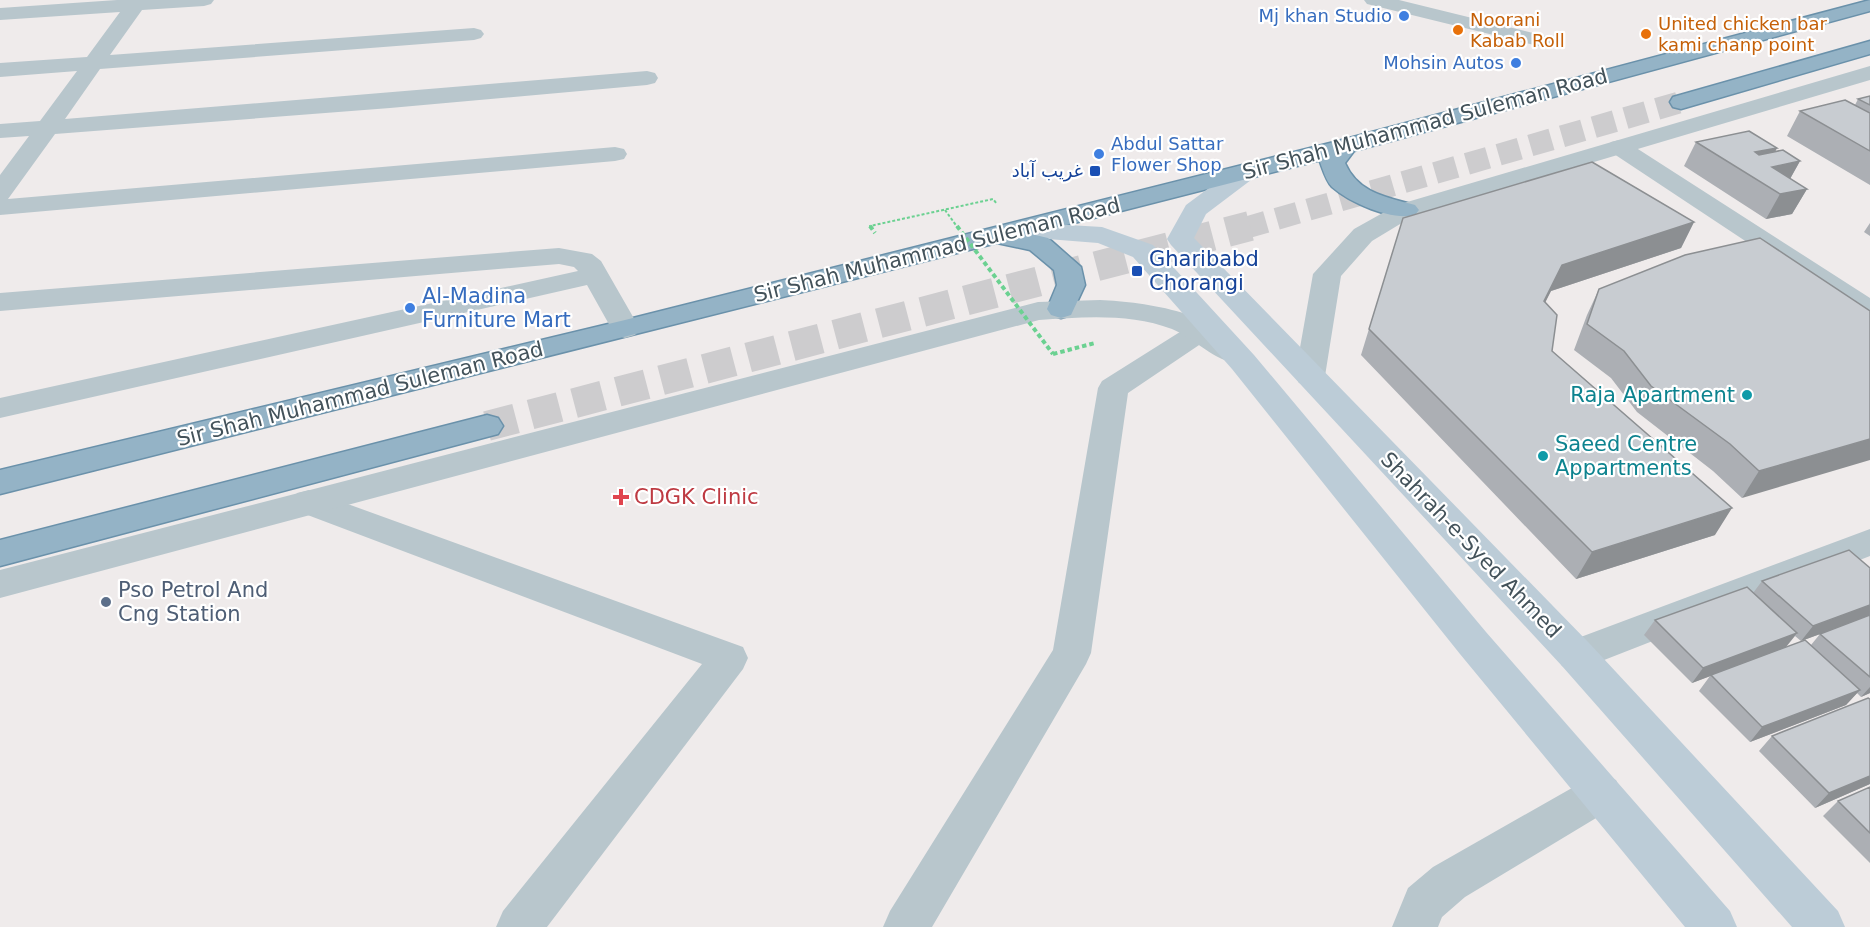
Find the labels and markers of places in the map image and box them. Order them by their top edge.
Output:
place label: Mj khan Studio [1258,5,1392,26]
marker: Mj khan Studio [1397,9,1411,23]
place label: Noorani Kabab Roll [1470,9,1565,51]
place label: United chicken bar kami chanp point [1658,13,1828,55]
marker: Noorani Kabab Roll [1451,23,1465,37]
marker: United chicken bar kami chanp point [1639,27,1653,41]
place label: Mohsin Autos [1383,52,1504,73]
marker: Mohsin Autos [1509,56,1523,70]
place label: Abdul Sattar Flower Shop [1111,133,1224,175]
marker: Abdul Sattar Flower Shop [1092,147,1106,161]
place label: غریب آباد [1012,159,1083,182]
marker: غریب آباد [1088,164,1102,178]
place label: Gharibabd Chorangi [1149,247,1259,295]
marker: Gharibabd Chorangi [1130,264,1144,278]
place label: Al-Madina Furniture Mart [422,284,571,332]
marker: Al-Madina Furniture Mart [403,301,417,315]
place label: Raja Apartment [1570,383,1735,407]
marker: Raja Apartment [1740,388,1754,402]
place label: Saeed Centre Appartments [1555,432,1697,480]
marker: Saeed Centre Appartments [1536,449,1550,463]
place label: CDGK Clinic [634,485,759,509]
marker: CDGK Clinic [612,488,630,506]
place label: Pso Petrol And Cng Station [118,578,268,626]
marker: Pso Petrol And Cng Station [99,595,113,609]

